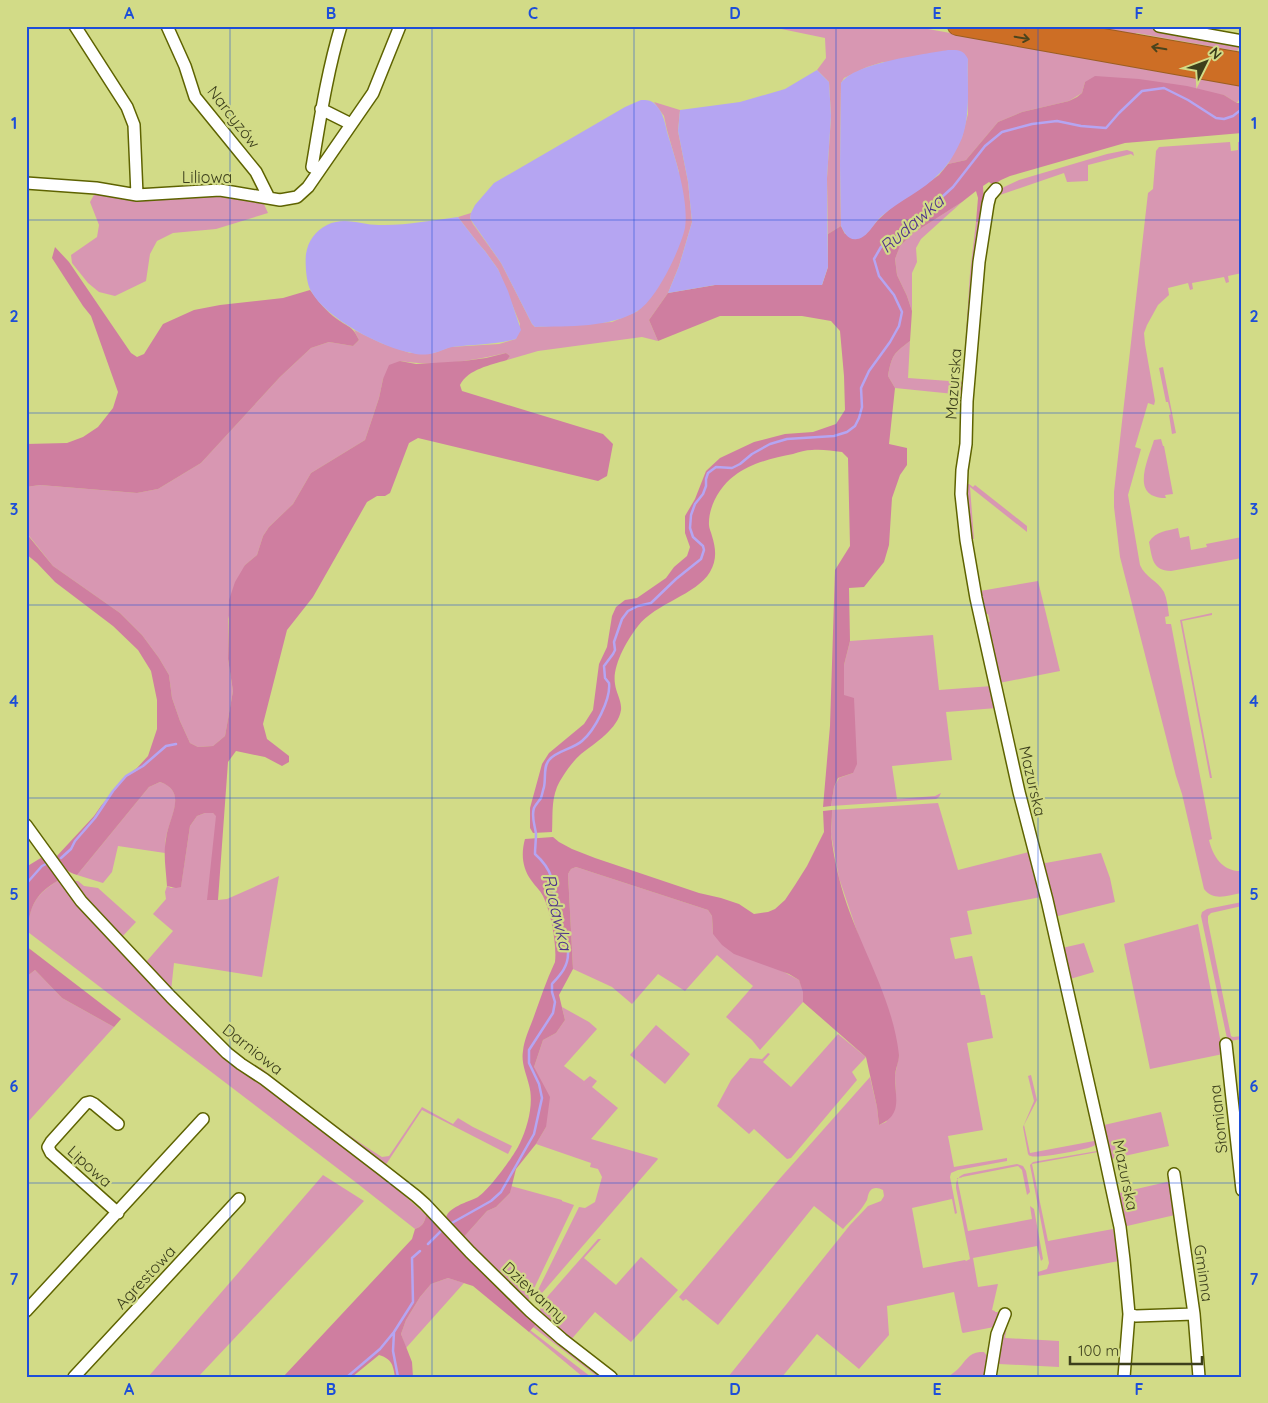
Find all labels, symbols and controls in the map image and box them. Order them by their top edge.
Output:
text: A [124,3,135,23]
text: B [326,3,336,23]
text: C [528,3,538,23]
text: D [729,3,741,23]
text: E [932,3,942,23]
text: F [1135,3,1144,23]
one-way arrow [1014,33,1030,43]
north arrow [1180,38,1230,88]
one-way arrow [1152,42,1168,52]
text: N [1206,43,1226,63]
street label: Narcyzów [203,82,265,152]
text: 1 [11,113,17,133]
text: 1 [1251,113,1257,133]
street label: Liliowa [182,167,232,187]
water label: Rudawka [875,189,949,258]
text: 2 [9,306,19,326]
text: 2 [1249,306,1259,326]
street label: Mazurska [941,348,965,420]
text: 3 [10,499,18,519]
text: 3 [1250,499,1258,519]
text: 4 [9,691,19,711]
text: 4 [1249,691,1259,711]
street label: Mazurska [1015,744,1051,818]
water label: Rudawka [538,871,578,953]
text: 5 [9,884,19,904]
text: 5 [1249,884,1259,904]
street label: Darniowa [219,1019,287,1079]
text: 6 [10,1076,19,1096]
text: 6 [1250,1076,1259,1096]
street label: Słomiana [1204,1084,1232,1154]
street label: Mazurska [1109,1138,1143,1212]
street label: Lipowa [64,1141,116,1191]
street label: Agrestowa [111,1241,179,1313]
street label: Gminna [1190,1243,1218,1303]
street label: Dziewanny [499,1257,571,1327]
text: 7 [10,1269,19,1289]
text: 7 [1250,1269,1259,1289]
scale bar [1070,1333,1203,1365]
text: 100 m [1078,1341,1119,1360]
text: A [124,1379,135,1399]
text: B [326,1379,336,1399]
text: C [528,1379,538,1399]
text: D [729,1379,741,1399]
text: E [932,1379,942,1399]
text: F [1135,1379,1144,1399]

